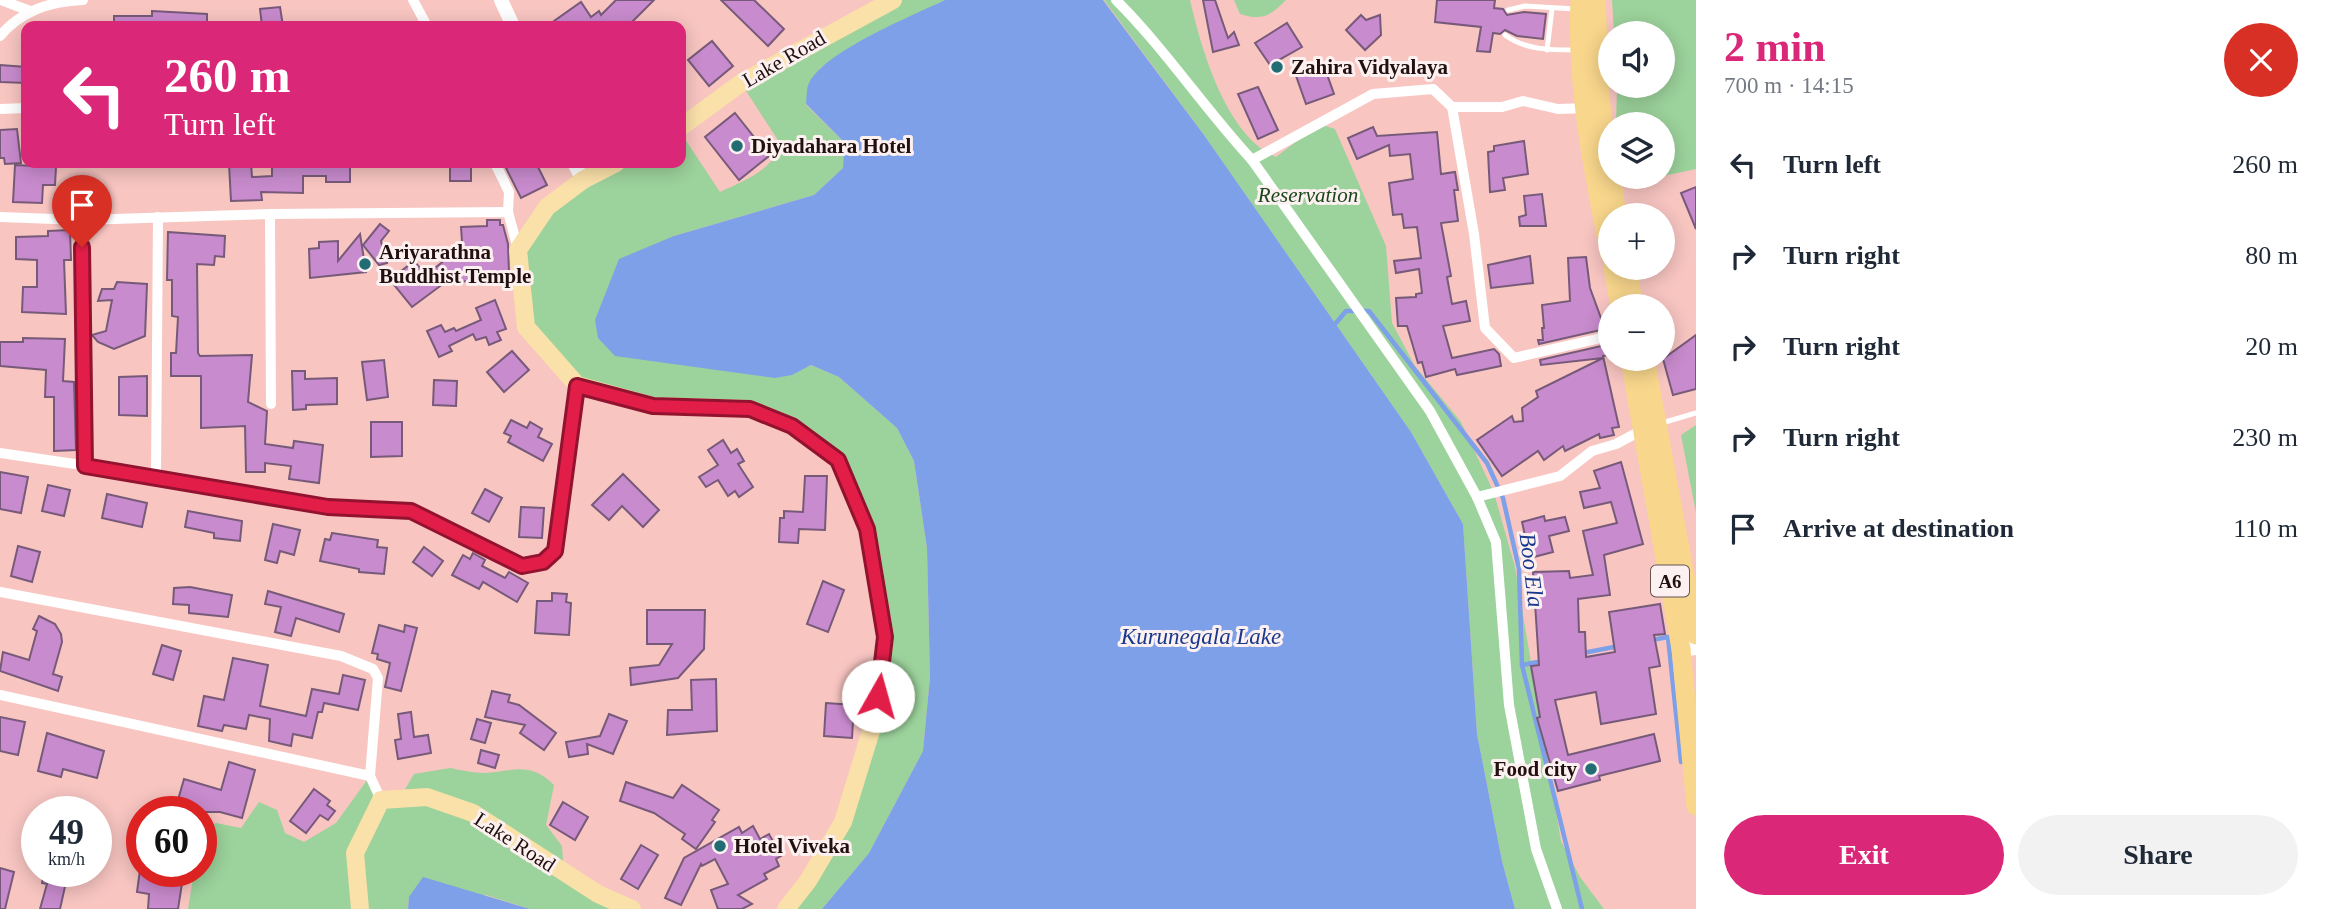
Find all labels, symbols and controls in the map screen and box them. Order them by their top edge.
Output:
map controls [1598,21,1675,371]
button: sound [1598,21,1675,98]
button: close [2224,23,2298,97]
text: 2 min [1724,24,1826,70]
street label: Lake Road [738,25,830,92]
text: 260 m [164,48,291,103]
icon: left [49,49,140,140]
place label: Zahira Vidyalaya [1291,55,1448,79]
marker: Zahira Vidyalaya [1269,59,1285,75]
text: 700 m · 14:15 [1724,73,1854,98]
text: Turn left [164,106,276,142]
button: layers [1598,112,1675,189]
place label: Diyadahara Hotel [751,134,912,158]
marker: Diyadahara Hotel [729,138,745,154]
icon: left [1724,146,1762,184]
text: Turn left [1783,150,1881,179]
text: 260 m [2232,150,2298,179]
pin [52,175,112,247]
park label: Reservation [1257,183,1358,207]
icon: arrive [63,186,101,224]
button: + [1598,203,1675,280]
icon: right [1724,237,1762,275]
place label: Ariyarathna Buddhist Temple [379,240,531,288]
text: Turn right [1783,241,1900,270]
text: 80 m [2245,241,2298,270]
marker: Ariyarathna Buddhist Temple [357,256,373,272]
button: − [1598,294,1675,371]
icon: right [1724,328,1762,366]
text: Turn right [1783,332,1900,361]
text: 20 m [2245,332,2298,361]
icon: right [1724,419,1762,457]
text: Turn right [1783,423,1900,452]
text: 230 m [2232,423,2298,452]
icon: arrive [1724,510,1762,548]
text: Arrive at destination [1783,514,2014,543]
text: 110 m [2233,514,2298,543]
water label: Boo Ela [1515,531,1548,609]
road number: A6 [1651,566,1689,596]
water label: Kurunegala Lake [1120,624,1281,649]
position arrow [841,659,915,733]
place label: Food city [1494,757,1577,781]
marker: Food city [1583,761,1599,777]
speed limit sign: 60 [126,796,217,887]
street label: Lake Road [470,807,560,877]
text: 49 [49,813,84,852]
button: Exit [1724,815,2004,895]
button: Share [2018,815,2298,895]
place label: Hotel Viveka [734,834,851,858]
marker: Hotel Viveka [712,838,728,854]
text: km/h [48,849,85,869]

